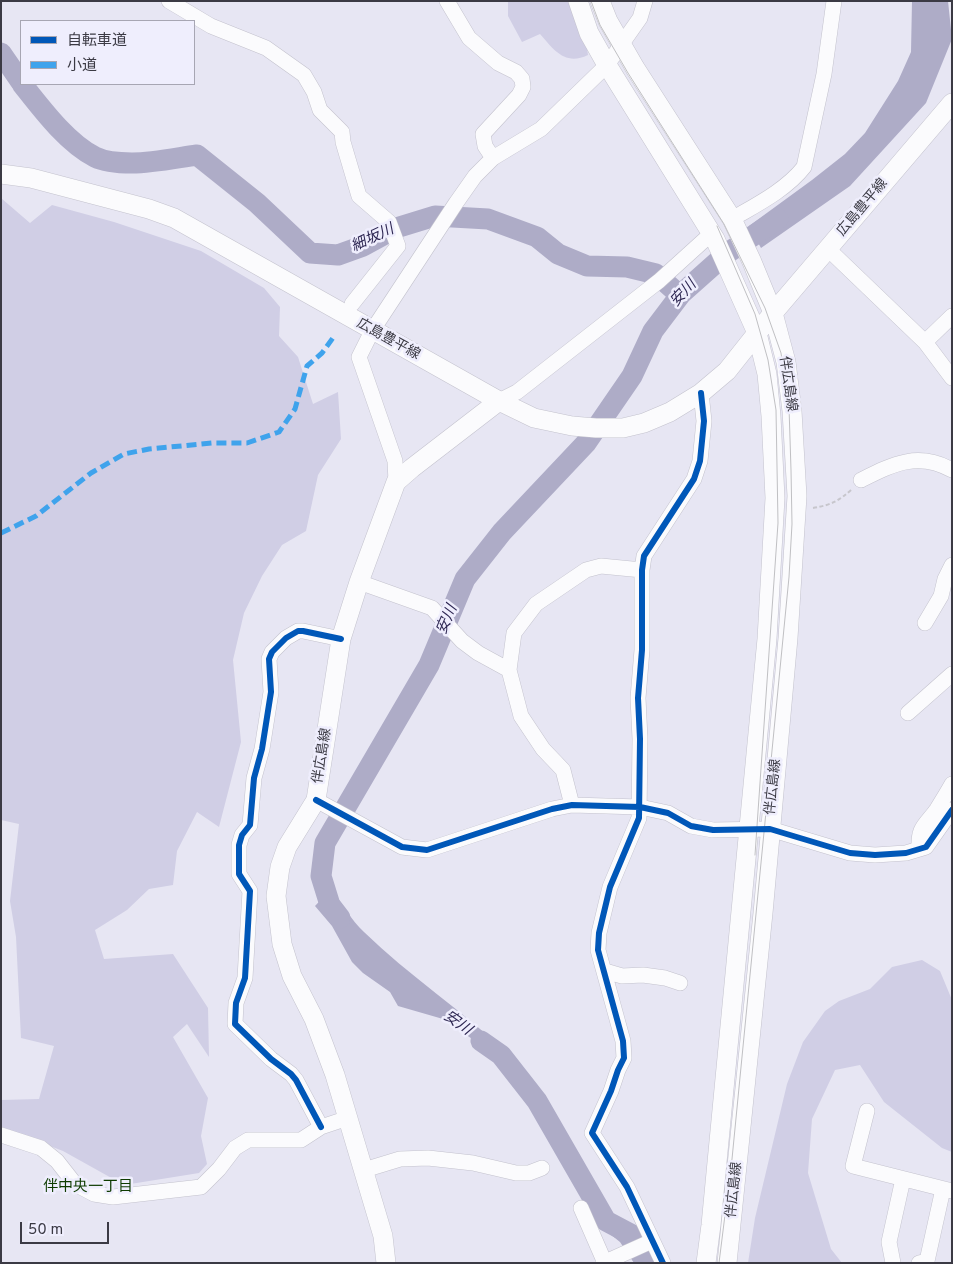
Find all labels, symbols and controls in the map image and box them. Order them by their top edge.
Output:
legend [20,20,195,85]
text: 自転車道 [67,32,127,51]
text: 小道 [67,57,97,76]
street label: 広島豊平線 [834,176,892,240]
water label: 細坂川 [349,221,397,257]
water label: 安川 [667,277,701,311]
street label: 広島豊平線 [353,316,423,364]
street label: 伴広島線 [775,355,799,413]
water label: 安川 [434,603,462,637]
street label: 伴広島線 [310,727,336,785]
street label: 伴広島線 [763,758,785,816]
water label: 安川 [440,1008,474,1040]
street label: 伴広島線 [724,1161,746,1219]
district label: 伴中央一丁目 [43,1179,133,1197]
scale bar [22,1212,111,1244]
text: 50 m [28,1221,63,1240]

